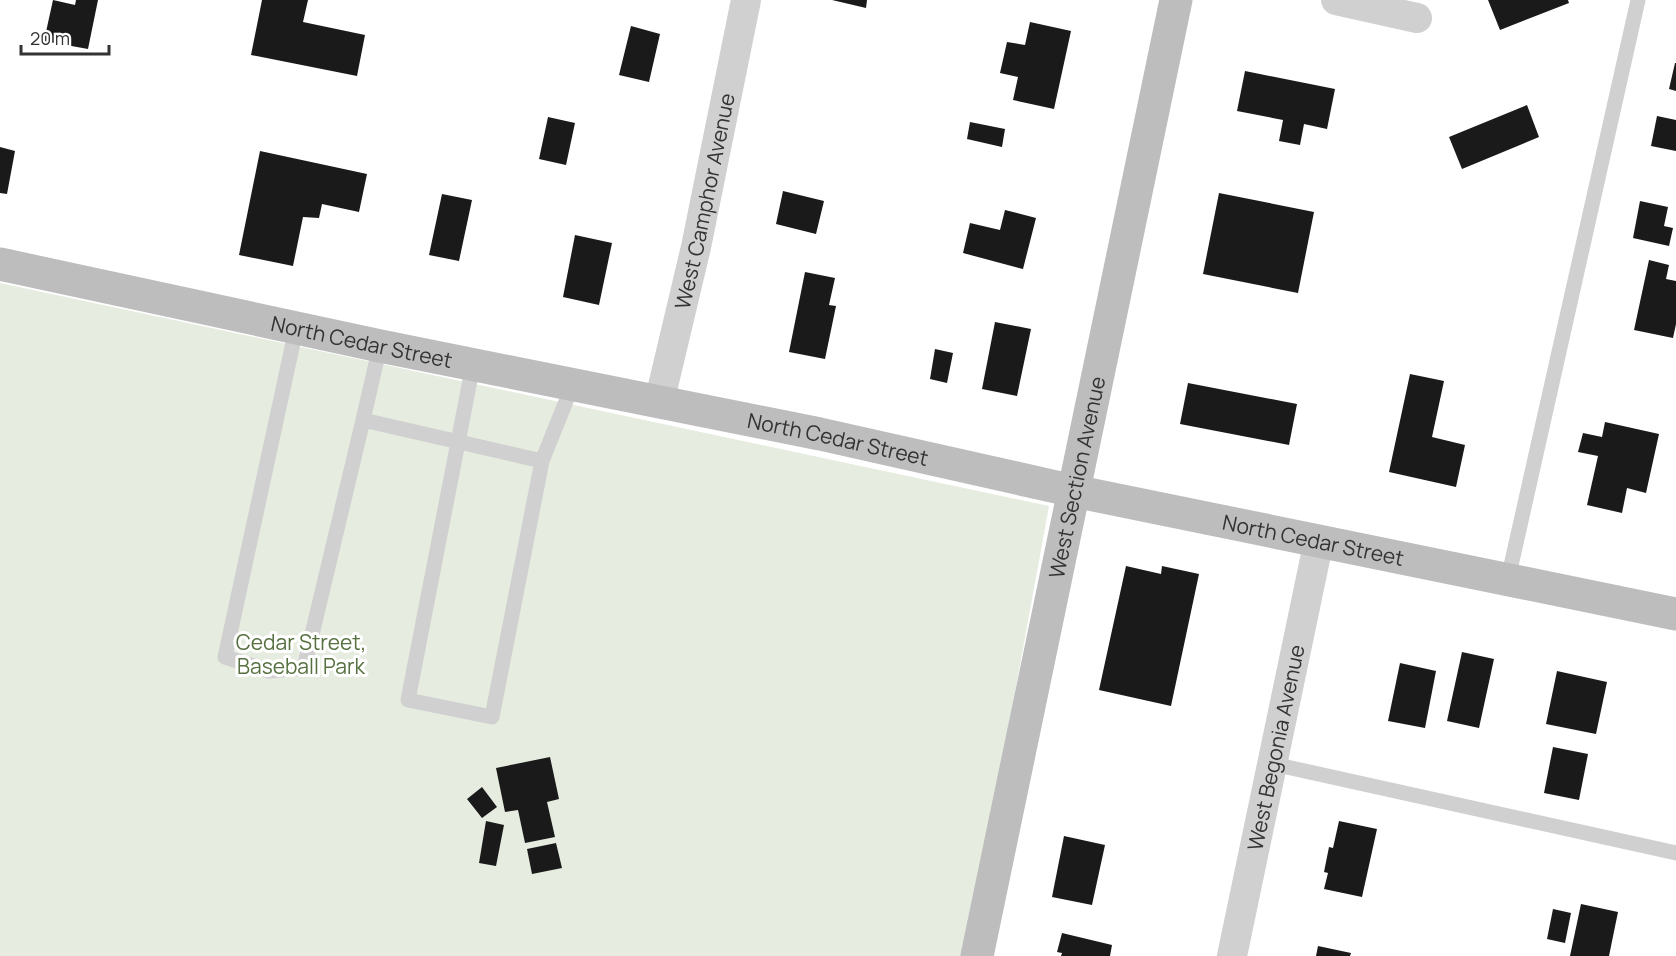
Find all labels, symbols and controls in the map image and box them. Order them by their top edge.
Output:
scale bar [21,18,110,56]
text: 20 m [30,26,70,50]
street label: West Camphor Avenue [668,91,741,312]
street label: North Cedar Street [269,309,455,374]
street label: West Section Avenue [1042,374,1111,581]
street label: North Cedar Street [745,406,931,472]
street label: North Cedar Street [1220,508,1406,572]
park label: Cedar Street, Baseball Park [236,628,366,680]
street label: West Begonia Avenue [1240,642,1311,853]

